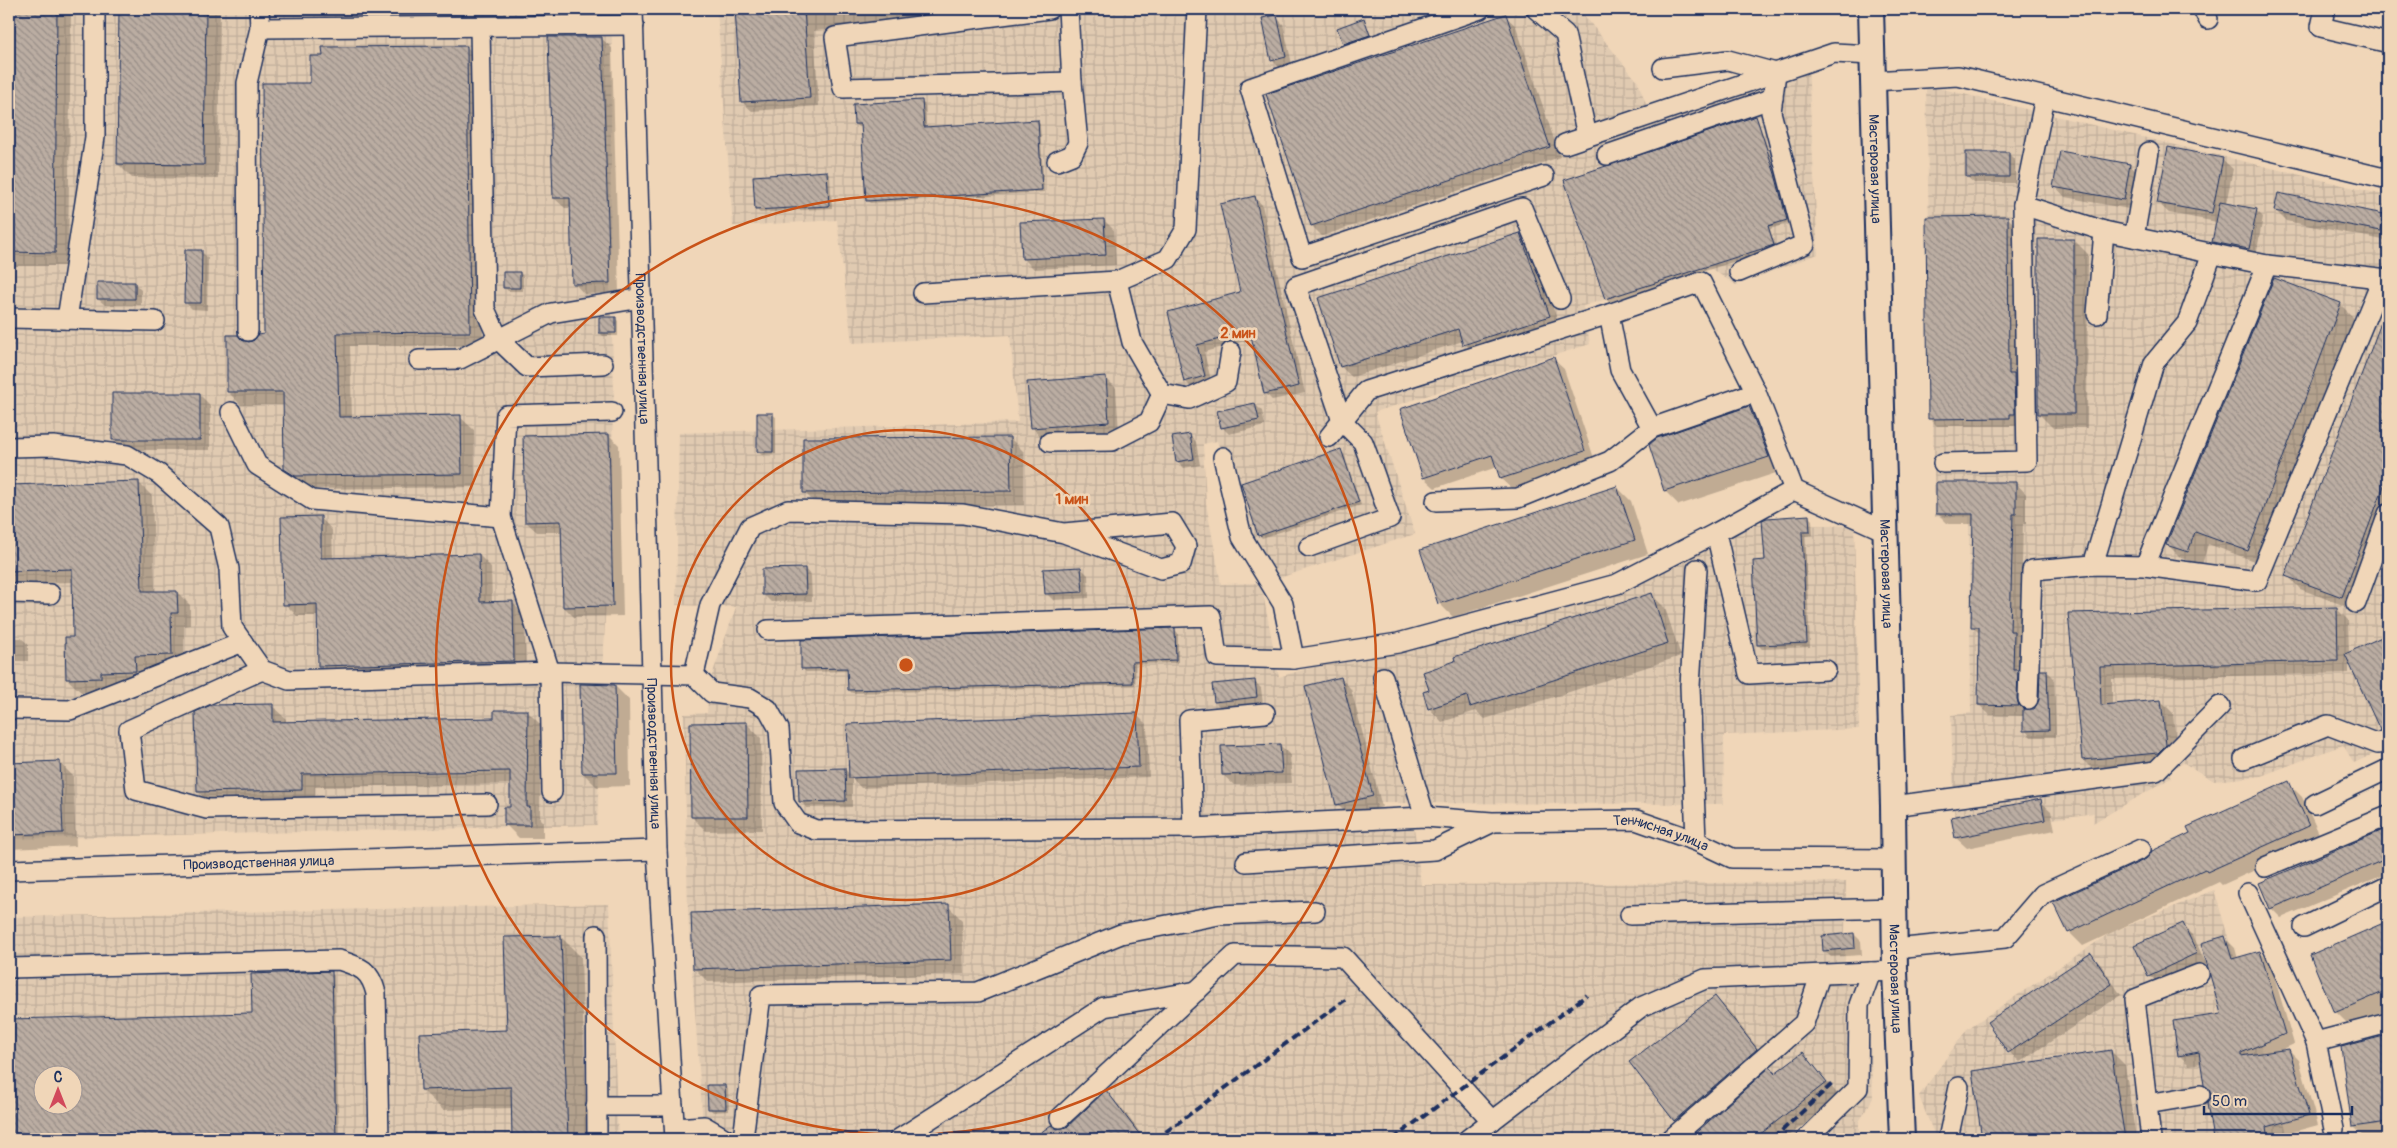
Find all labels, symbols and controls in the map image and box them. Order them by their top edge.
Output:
street label: Мастеровая улица [1865,114,1885,224]
street label: Производственная улица [632,273,653,425]
text: 2 мин [1220,324,1256,343]
text: 1 мин [1055,490,1089,509]
street label: Мастеровая улица [1877,519,1897,629]
centre of rings [897,656,915,674]
street label: Производственная улица [644,678,665,829]
street label: Теннисная улица [1613,811,1712,854]
street label: Производственная улица [183,851,335,873]
street label: Мастеровая улица [1886,924,1906,1034]
north arrow [32,1066,82,1116]
text: С [54,1069,63,1086]
scale bar [2204,1083,2352,1115]
text: 50 m [2212,1092,2247,1111]

